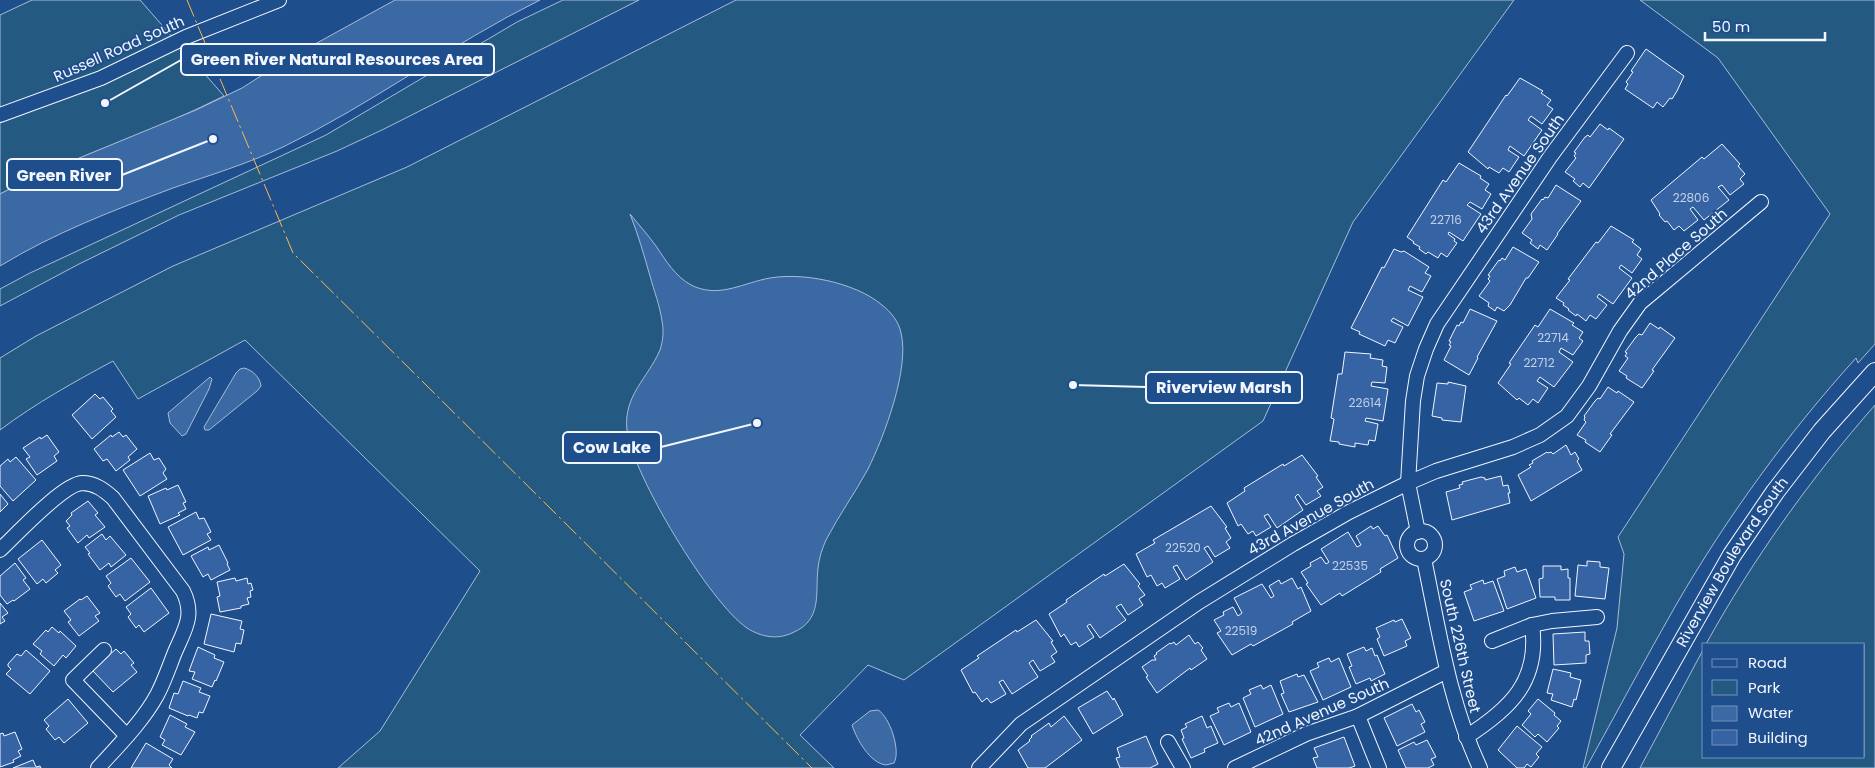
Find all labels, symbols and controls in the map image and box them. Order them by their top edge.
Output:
street label: Russell Road South [50,10,188,87]
scale bar [1705,10,1825,42]
text: 50 m [1712,16,1750,37]
callout: Green River Natural Resources Area [181,44,494,75]
text: Green River Natural Resources Area [191,48,483,71]
street label: 43rd Avenue South [1470,110,1569,238]
callout: Green River [7,159,122,190]
text: Green River [17,164,112,187]
house number: 22806 [1673,189,1709,206]
street label: 42nd Place South [1620,203,1732,304]
house number: 22716 [1430,211,1462,228]
house number: 22714 [1537,329,1569,346]
house number: 22712 [1523,354,1555,371]
callout: Riverview Marsh [1146,372,1302,403]
text: Riverview Marsh [1156,376,1292,399]
house number: 22614 [1349,394,1382,411]
callout: Cow Lake [563,432,661,463]
text: Cow Lake [573,436,651,459]
street label: Riverview Boulevard South [1671,472,1793,651]
street label: 43rd Avenue South [1244,473,1378,560]
house number: 22520 [1165,539,1201,556]
house number: 22535 [1332,557,1368,574]
street label: South 226th Street [1435,577,1486,715]
house number: 22519 [1225,622,1257,639]
legend [1702,643,1865,758]
text: Road [1748,652,1787,673]
street label: 42nd Avenue South [1251,672,1392,751]
text: Park [1748,677,1780,698]
text: Water [1748,702,1794,723]
text: Building [1748,727,1808,748]

